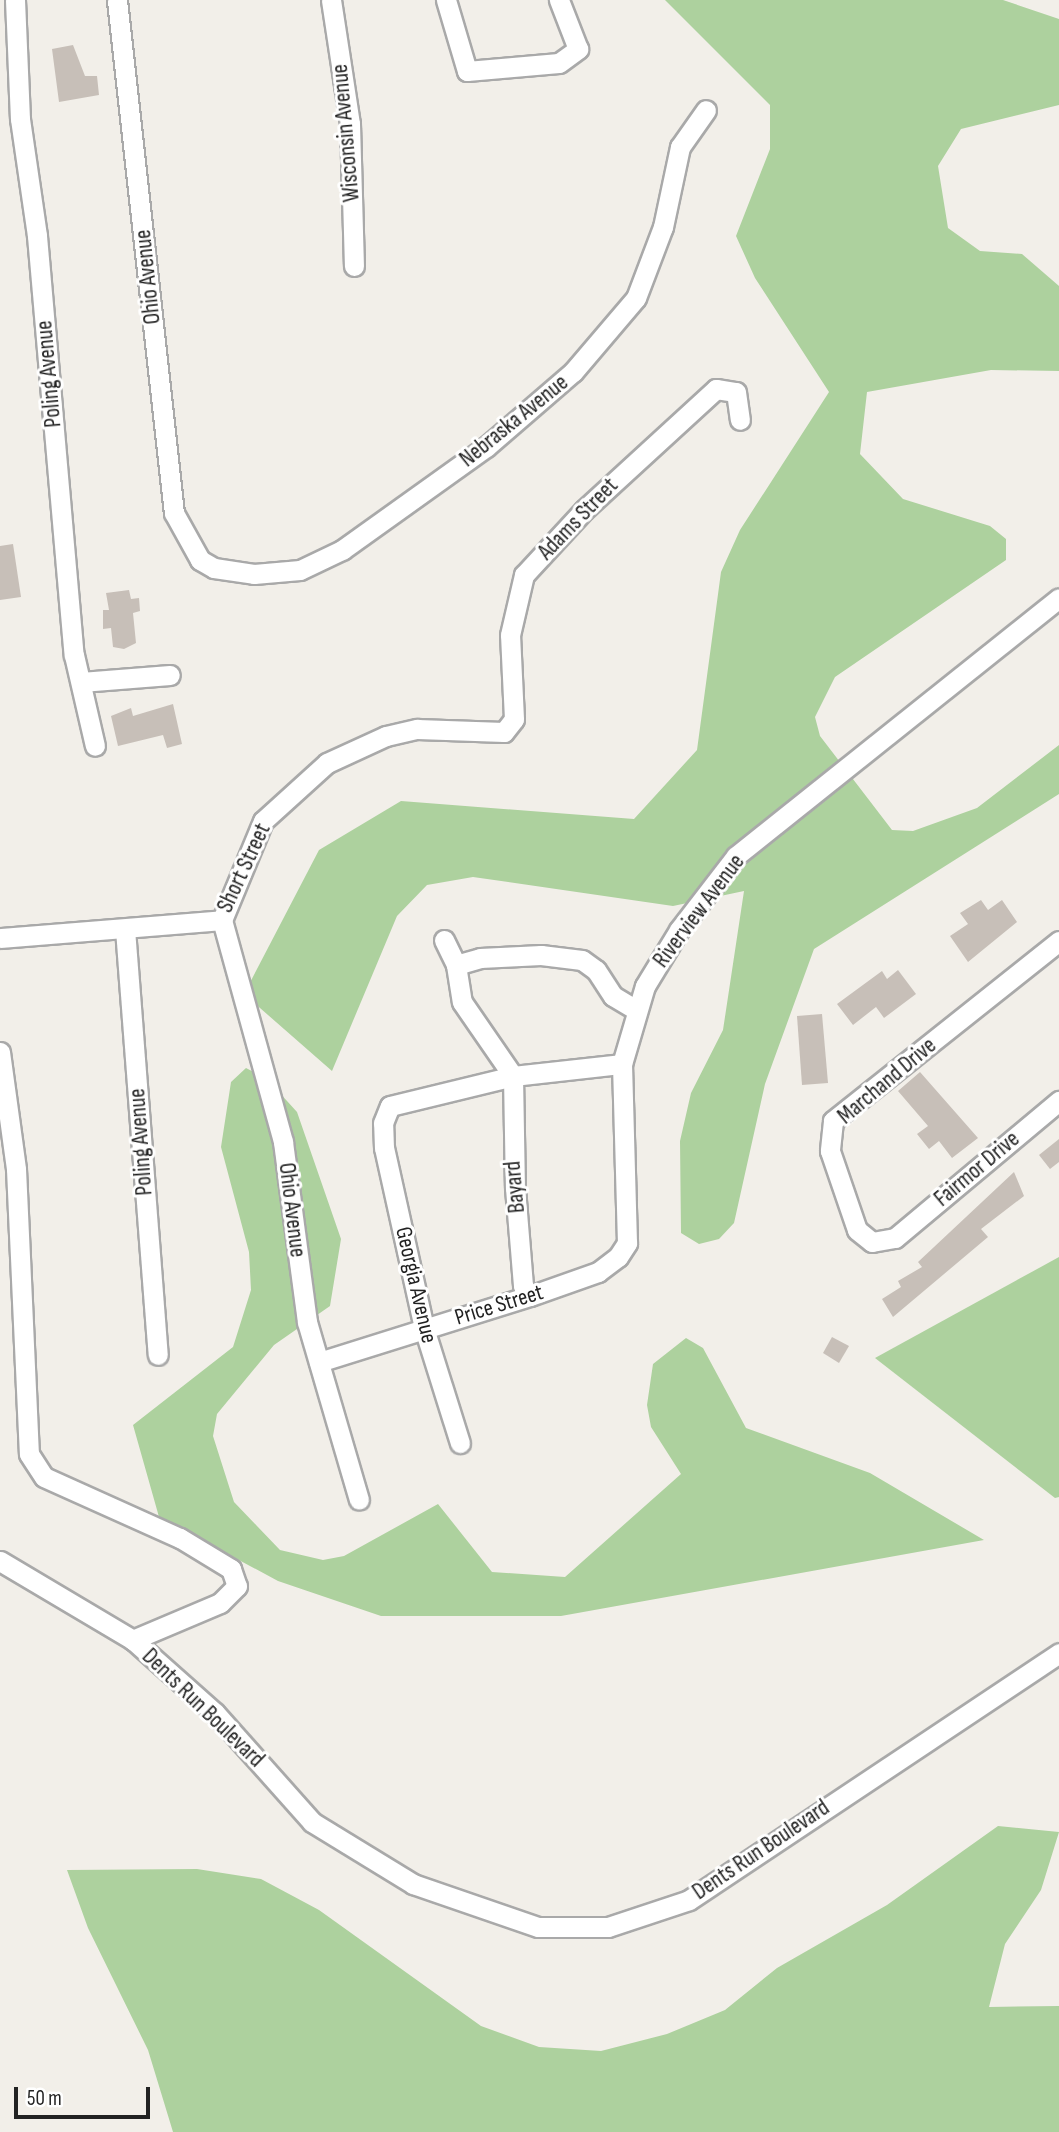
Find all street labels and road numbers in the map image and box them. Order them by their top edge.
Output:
street label: Wisconsin Avenue [326,63,366,203]
street label: Ohio Avenue [129,228,167,326]
street label: Poling Avenue [31,319,67,429]
street label: Nebraska Avenue [454,369,574,473]
street label: Adams Street [532,472,624,566]
street label: Short Street [211,819,277,917]
street label: Riverview Avenue [647,849,751,973]
street label: Marchand Drive [832,1032,942,1130]
street label: Poling Avenue [123,1088,159,1196]
street label: Fairmor Drive [929,1125,1025,1213]
street label: Bayard [499,1160,531,1214]
street label: Ohio Avenue [273,1161,311,1259]
street label: Georgia Avenue [389,1224,443,1346]
street label: Price Street [451,1278,547,1332]
street label: Dents Run Boulevard [136,1643,270,1773]
street label: Dents Run Boulevard [687,1794,835,1906]

